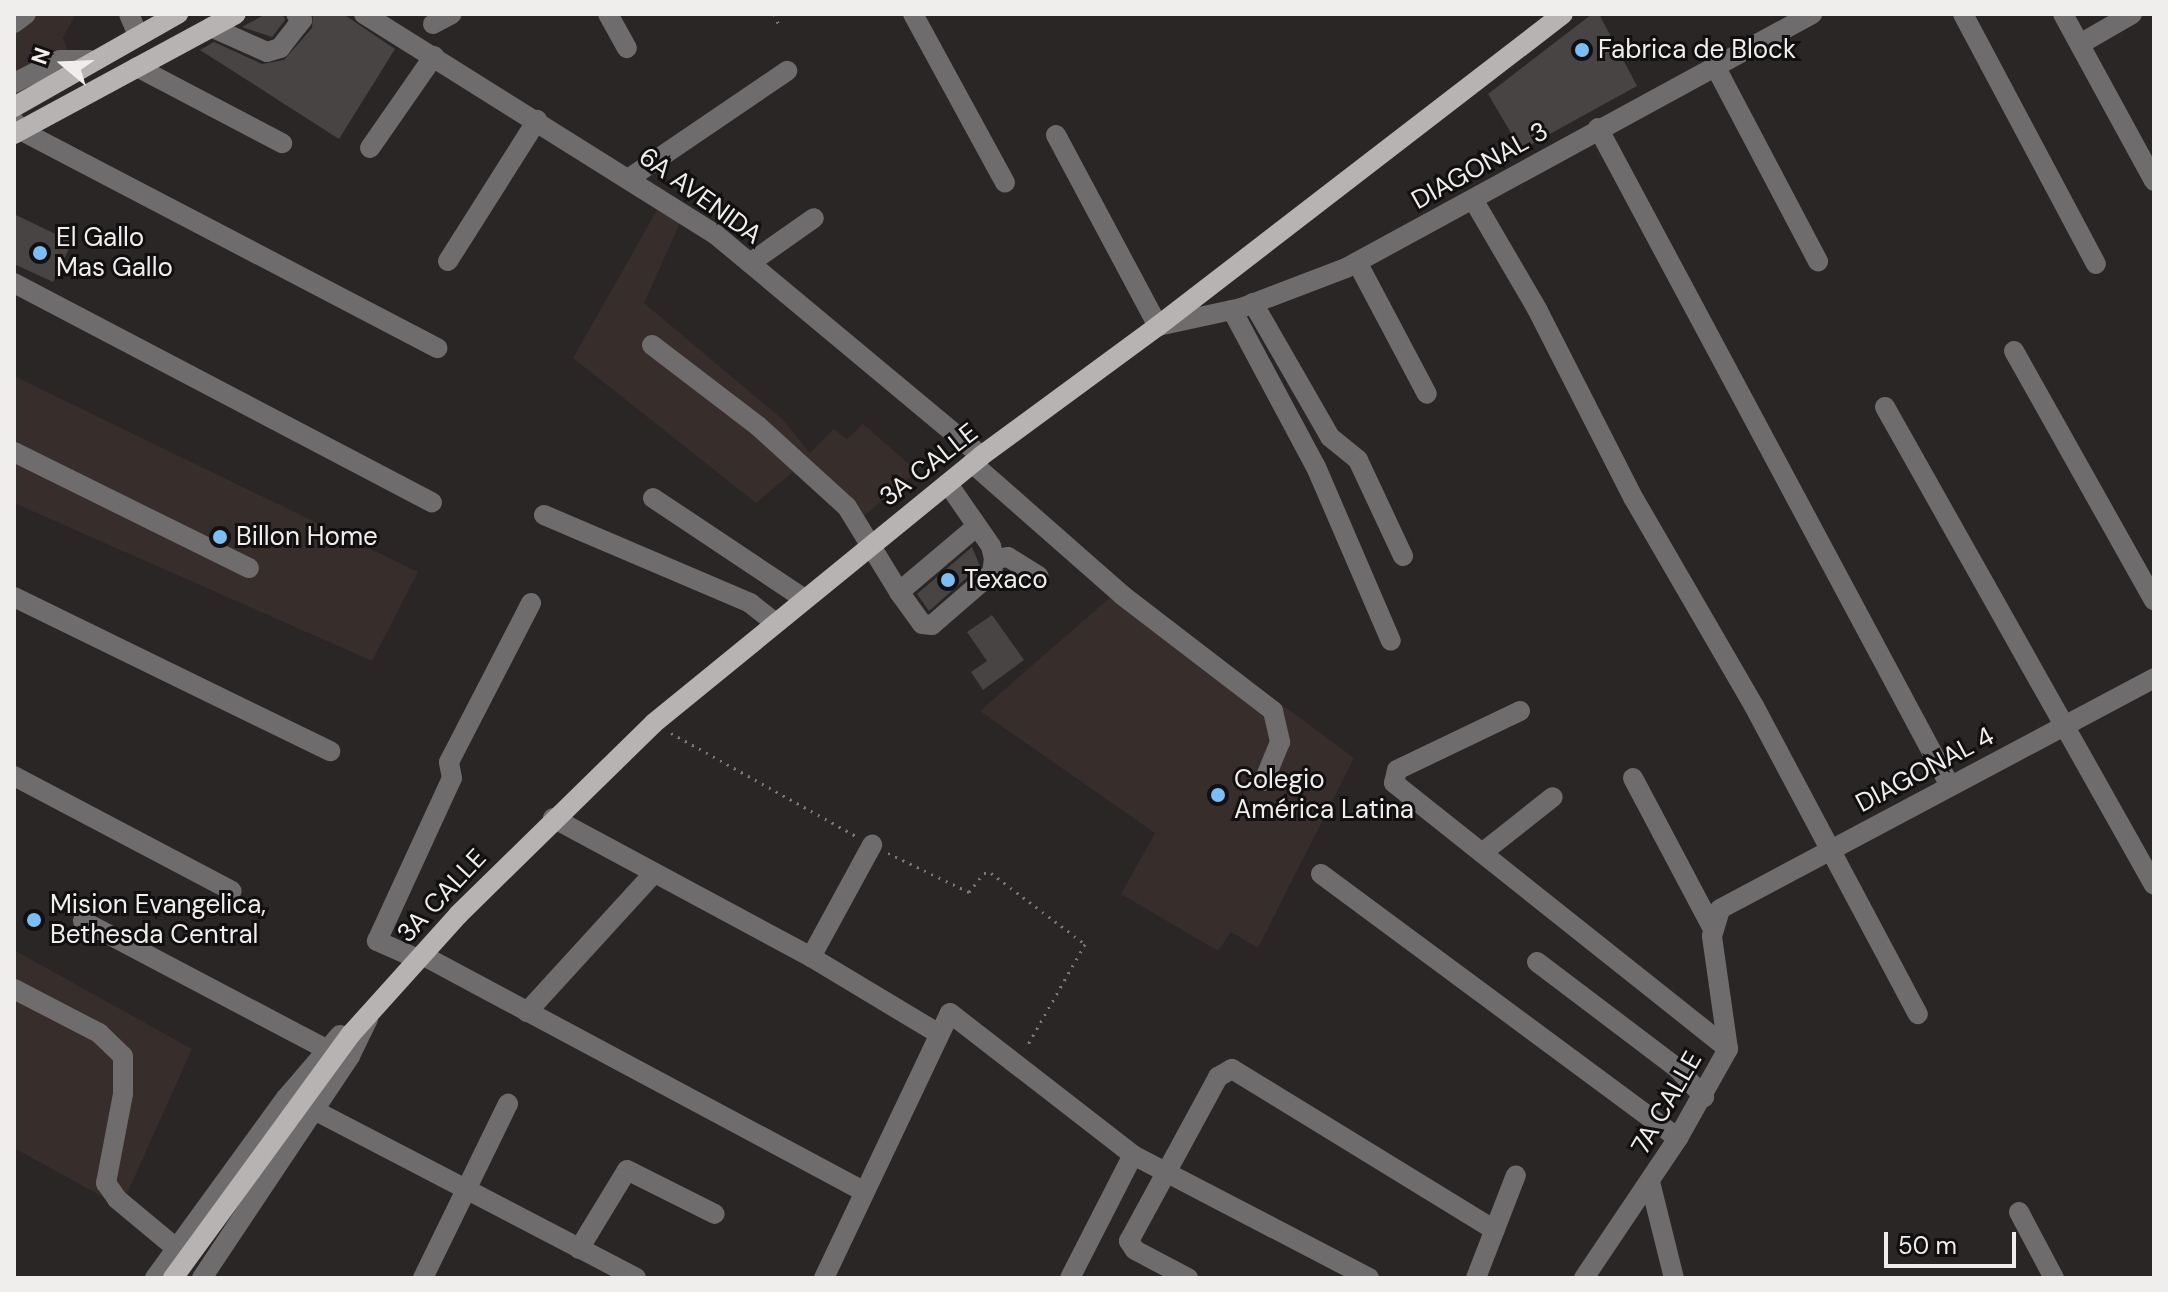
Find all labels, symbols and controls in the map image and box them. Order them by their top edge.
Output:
north arrow [24,24,104,104]
place label: Fabrica de Block [1598,34,1796,66]
marker: Fabrica de Block [1573,41,1591,59]
text: N [25,44,57,68]
street label: DIAGONAL 3 [1406,116,1554,216]
street label: 6A AVENIDA [632,141,768,251]
place label: El Gallo Mas Gallo [56,222,173,284]
marker: El Gallo Mas Gallo [31,244,49,262]
street label: 3A CALLE [874,417,984,513]
place label: Billon Home [236,521,378,553]
marker: Billon Home [211,528,229,546]
place label: Texaco [964,564,1048,596]
marker: Texaco [939,571,957,589]
street label: DIAGONAL 4 [1851,721,1999,819]
place label: Colegio América Latina [1234,764,1414,826]
marker: Colegio América Latina [1209,786,1227,804]
street label: 3A CALLE [391,843,493,949]
place label: Mision Evangelica, Bethesda Central [50,889,266,950]
marker: Mision Evangelica, Bethesda Central [25,911,43,929]
street label: 7A CALLE [1625,1046,1709,1160]
scale bar [1888,1216,2020,1266]
text: 50 m [1898,1230,1957,1261]

